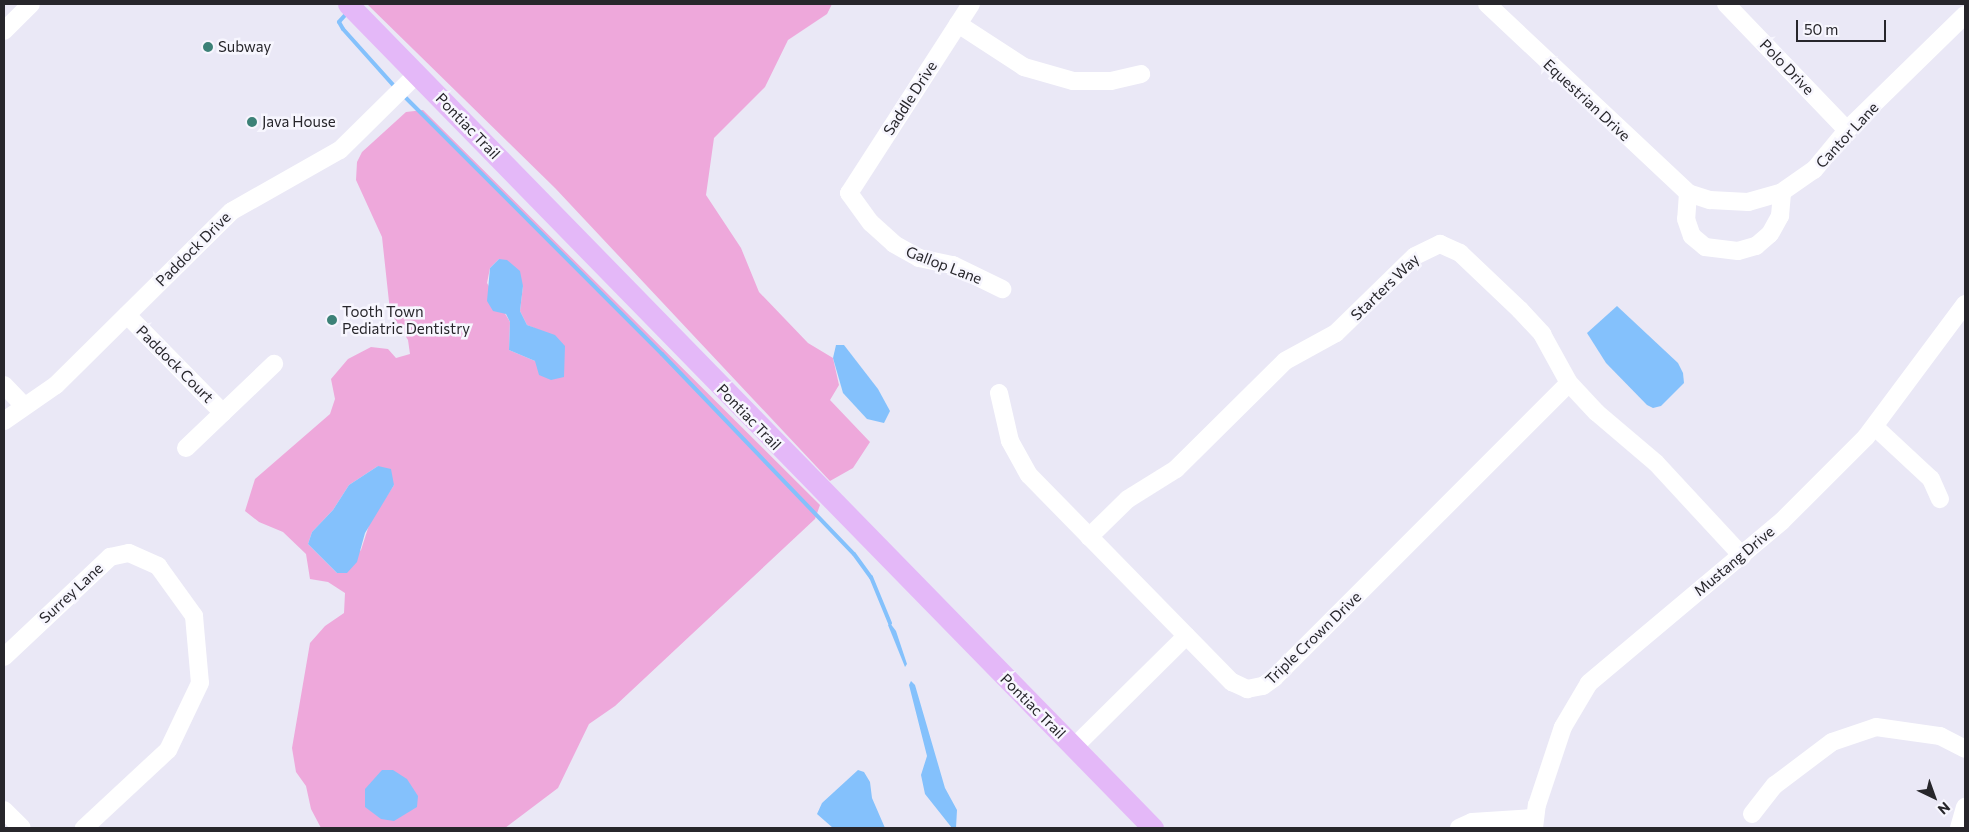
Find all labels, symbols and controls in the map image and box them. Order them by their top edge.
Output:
scale bar [1799,10,1889,42]
text: 50 m [1804,20,1838,38]
street label: Polo Drive [1756,36,1818,98]
place label: Subway [218,38,271,56]
marker: Subway [202,41,214,53]
street label: Equestrian Drive [1540,55,1634,145]
street label: Saddle Drive [879,58,941,138]
street label: Pontiac Trail [432,89,504,163]
street label: Cantor Lane [1812,98,1882,172]
place label: Java House [262,113,336,131]
marker: Java House [246,116,258,128]
street label: Paddock Drive [152,208,234,290]
street label: Gallop Lane [903,242,985,288]
street label: Starters Way [1347,250,1423,324]
place label: Tooth Town Pediatric Dentistry [342,302,470,337]
marker: Tooth Town Pediatric Dentistry [326,314,338,326]
street label: Paddock Court [133,322,217,406]
street label: Pontiac Trail [713,380,785,454]
street label: Mustang Drive [1690,522,1778,600]
street label: Surrey Lane [36,559,106,627]
street label: Triple Crown Drive [1261,588,1365,688]
street label: Pontiac Trail [997,670,1069,742]
north arrow [1909,772,1959,822]
text: N [1935,799,1954,818]

